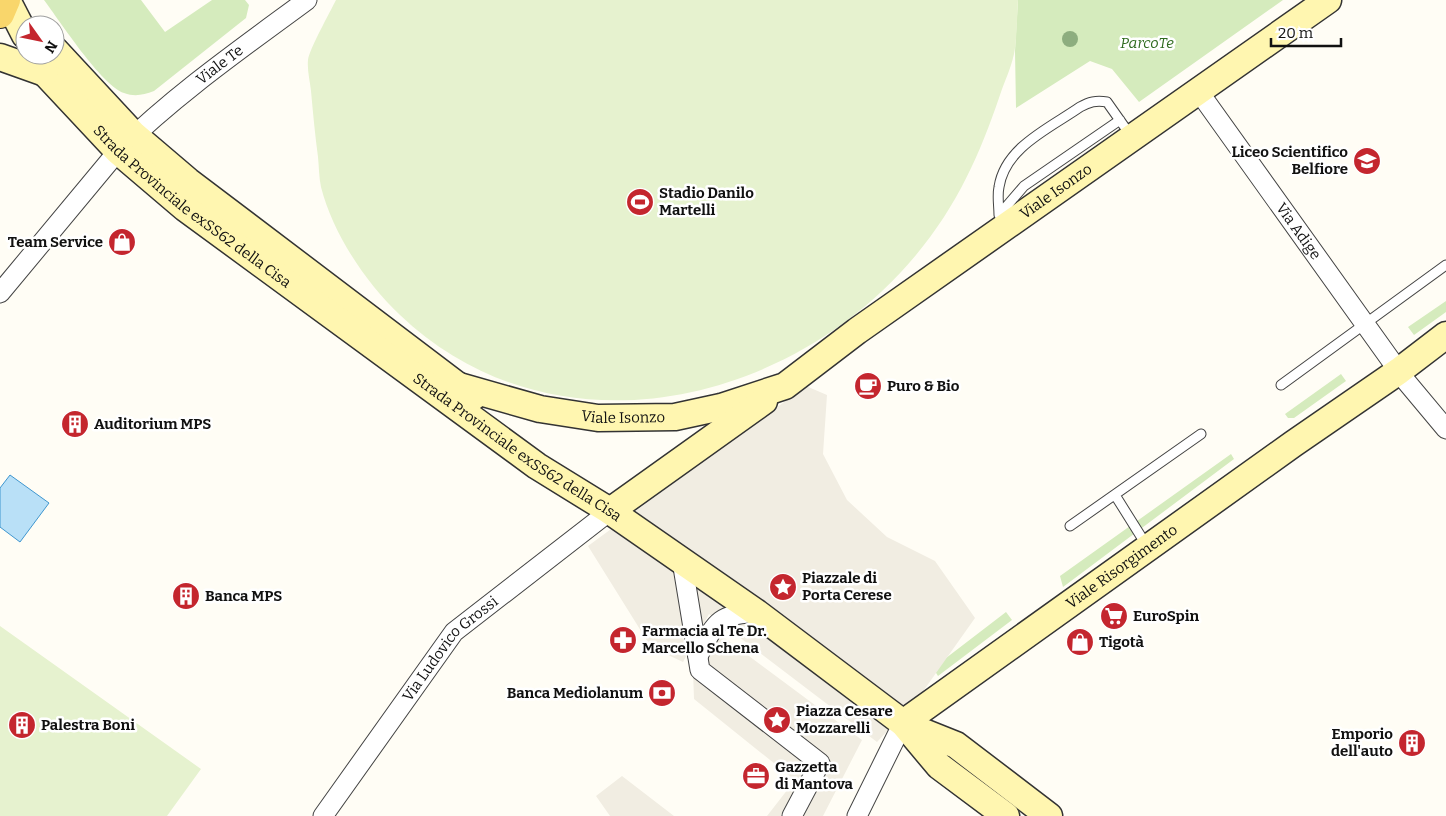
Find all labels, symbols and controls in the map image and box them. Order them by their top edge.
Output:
north arrow [15,15,65,65]
scale bar [1271,15,1341,47]
text: 20 m [1278,24,1314,42]
park label: ParcoTe [1120,34,1174,52]
text: N [40,38,61,56]
street label: Viale Te [193,41,247,88]
street label: Strada Provinciale exSS62 della Cisa [90,121,295,292]
place label: Liceo Scientifico Belfiore [1231,143,1348,178]
school or university icon: Liceo Scientifico Belfiore [1352,146,1382,176]
street label: Viale Isonzo [1016,160,1095,223]
place label: Stadio Danilo Martelli [659,184,754,219]
sports icon: Stadio Danilo Martelli [625,187,655,217]
street label: Via Adige [1272,199,1325,263]
shop icon: Team Service [107,227,137,257]
place label: Team Service [8,233,103,251]
street label: Strada Provinciale exSS62 della Cisa [410,369,625,525]
cafe icon: Puro & Bio [853,371,883,401]
place label: Puro & Bio [887,377,960,395]
street label: Viale Isonzo [580,407,665,427]
building icon: Auditorium MPS [60,409,90,439]
place label: Auditorium MPS [94,415,211,433]
street label: Viale Risorgimento [1063,521,1181,612]
place label: Piazzale di Porta Cerese [802,569,892,604]
place icon: Piazzale di Porta Cerese [768,572,798,602]
building icon: Banca MPS [171,581,201,611]
place label: Banca MPS [205,587,282,605]
street label: Via Ludovico Grossi [399,592,502,705]
supermarket icon: EuroSpin [1099,601,1129,631]
place label: EuroSpin [1133,607,1199,625]
place label: Farmacia al Te Dr. Marcello Schena [642,622,767,657]
pharmacy icon: Farmacia al Te Dr. Marcello Schena [608,625,638,655]
shop icon: Tigotà [1065,627,1095,657]
place label: Tigotà [1099,633,1145,651]
bank icon: Banca Mediolanum [647,678,677,708]
place label: Banca Mediolanum [507,684,644,702]
place label: Piazza Cesare Mozzarelli [796,702,893,737]
place icon: Piazza Cesare Mozzarelli [762,705,792,735]
building icon: Palestra Boni [7,710,37,740]
place label: Palestra Boni [41,716,135,734]
place label: Emporio dell'auto [1331,725,1393,760]
building icon: Emporio dell'auto [1397,728,1427,758]
place label: Gazzetta di Mantova [775,758,853,793]
office icon: Gazzetta di Mantova [741,761,771,791]

